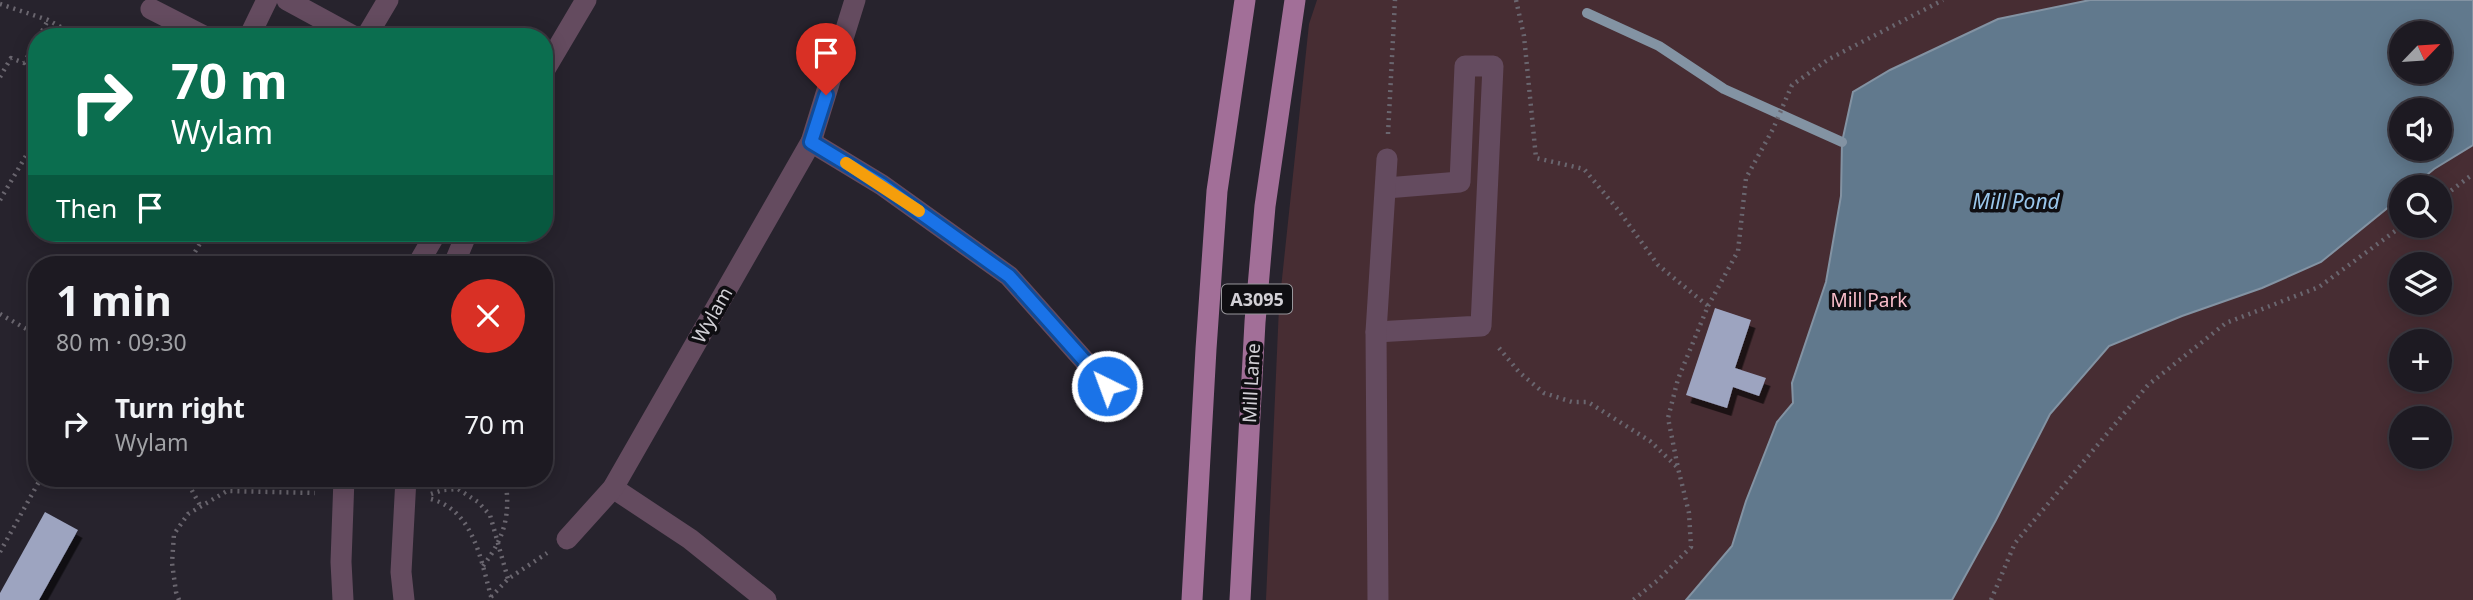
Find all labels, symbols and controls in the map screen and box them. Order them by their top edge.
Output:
north arrow [2389,21,2452,84]
map controls [2389,21,2452,469]
pin [796,23,856,95]
icon: arrive [807,34,845,72]
text: 70 m [171,47,288,113]
icon: right [56,56,147,147]
button: sound [2389,98,2452,161]
text: Wylam [171,110,273,153]
button: search [2389,175,2452,238]
water label: Mill Pond [1972,187,2061,215]
icon: arrive [131,189,169,227]
text: Then [56,190,117,226]
button: layers [2389,252,2452,315]
text: 1 min [56,271,172,328]
button: close [451,279,525,353]
street label: Wylam [686,282,738,348]
road number: A3095 [1222,284,1292,314]
park label: Mill Park [1830,287,1908,313]
text: 80 m · 09:30 [56,326,187,358]
button: + [2389,329,2452,392]
street label: Mill Lane [1236,342,1266,424]
position arrow [1070,349,1144,423]
text: Turn right [115,390,245,426]
icon: right [56,405,94,443]
text: 70 m [464,406,525,442]
button: − [2389,406,2452,469]
text: Wylam [115,426,188,458]

